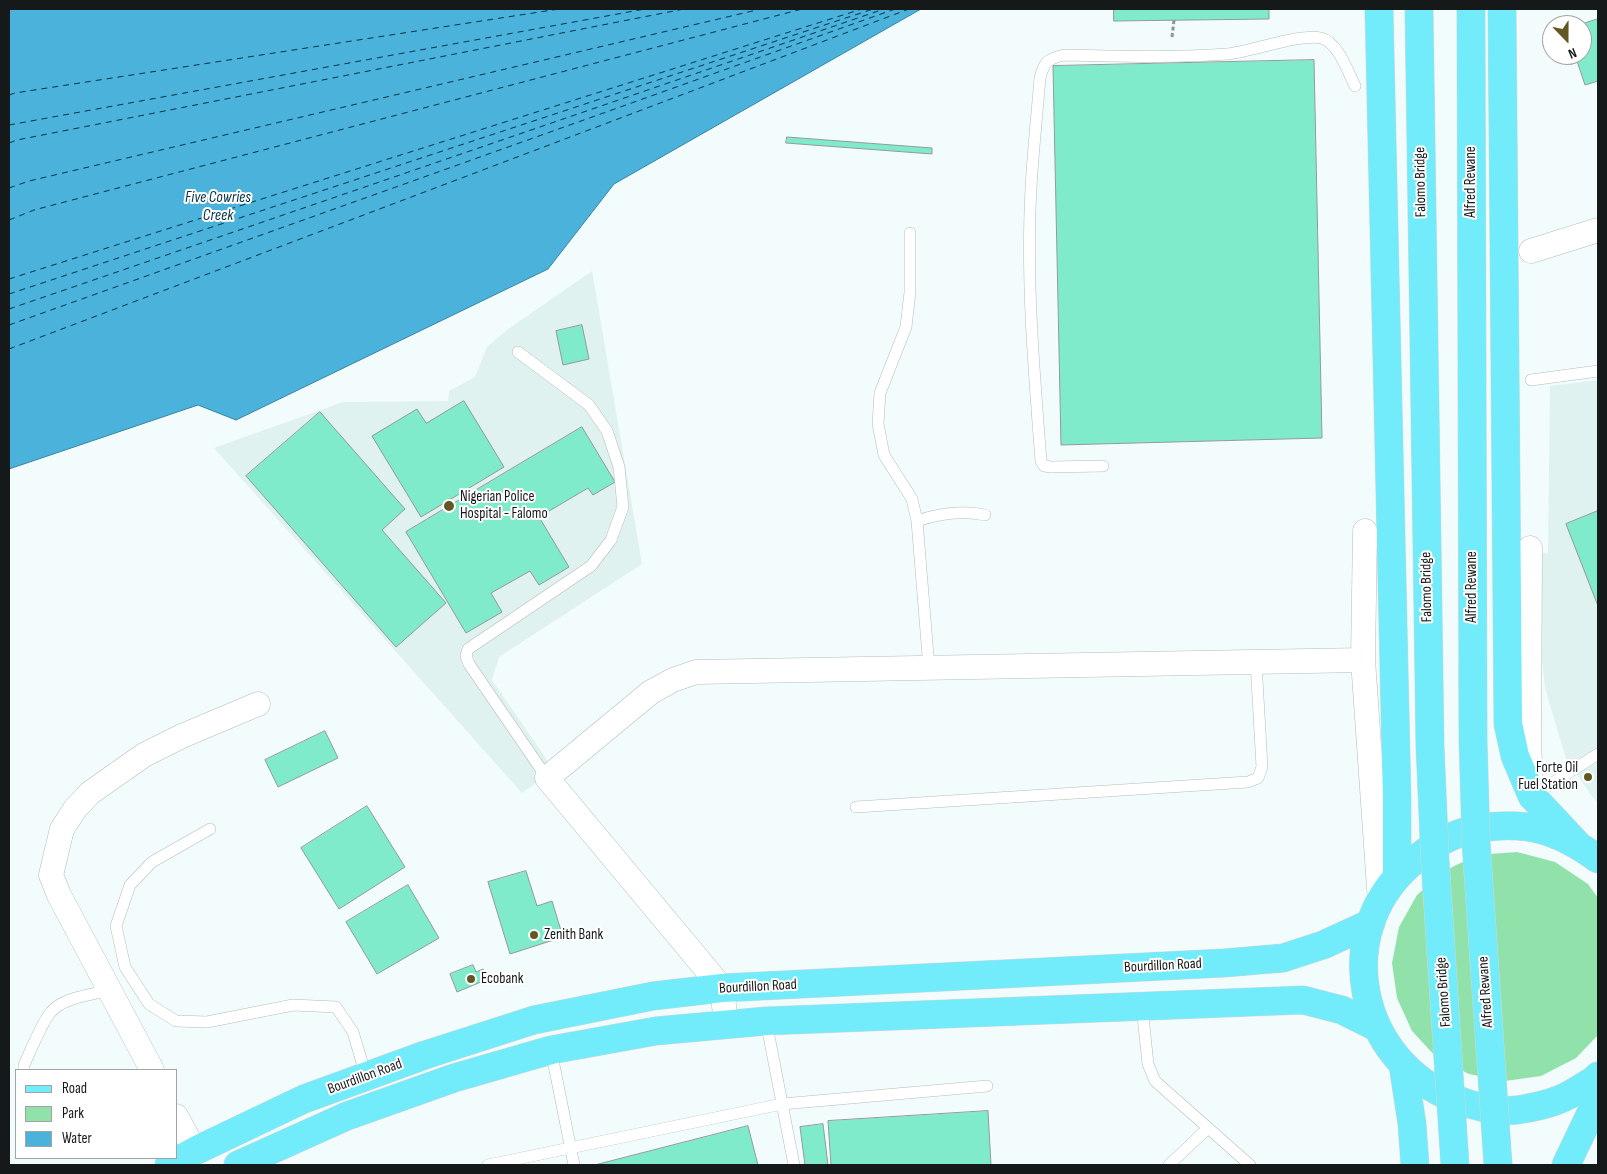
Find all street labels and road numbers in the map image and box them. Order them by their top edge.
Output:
street label: Alfred Rewane [1462,146,1480,218]
street label: Falomo Bridge [1411,147,1431,217]
street label: Alfred Rewane [1463,551,1481,623]
street label: Falomo Bridge [1417,552,1437,622]
street label: Bourdillon Road [1124,955,1202,977]
street label: Falomo Bridge [1433,956,1455,1028]
street label: Alfred Rewane [1475,956,1497,1028]
street label: Bourdillon Road [719,976,797,998]
street label: Bourdillon Road [325,1055,405,1099]

